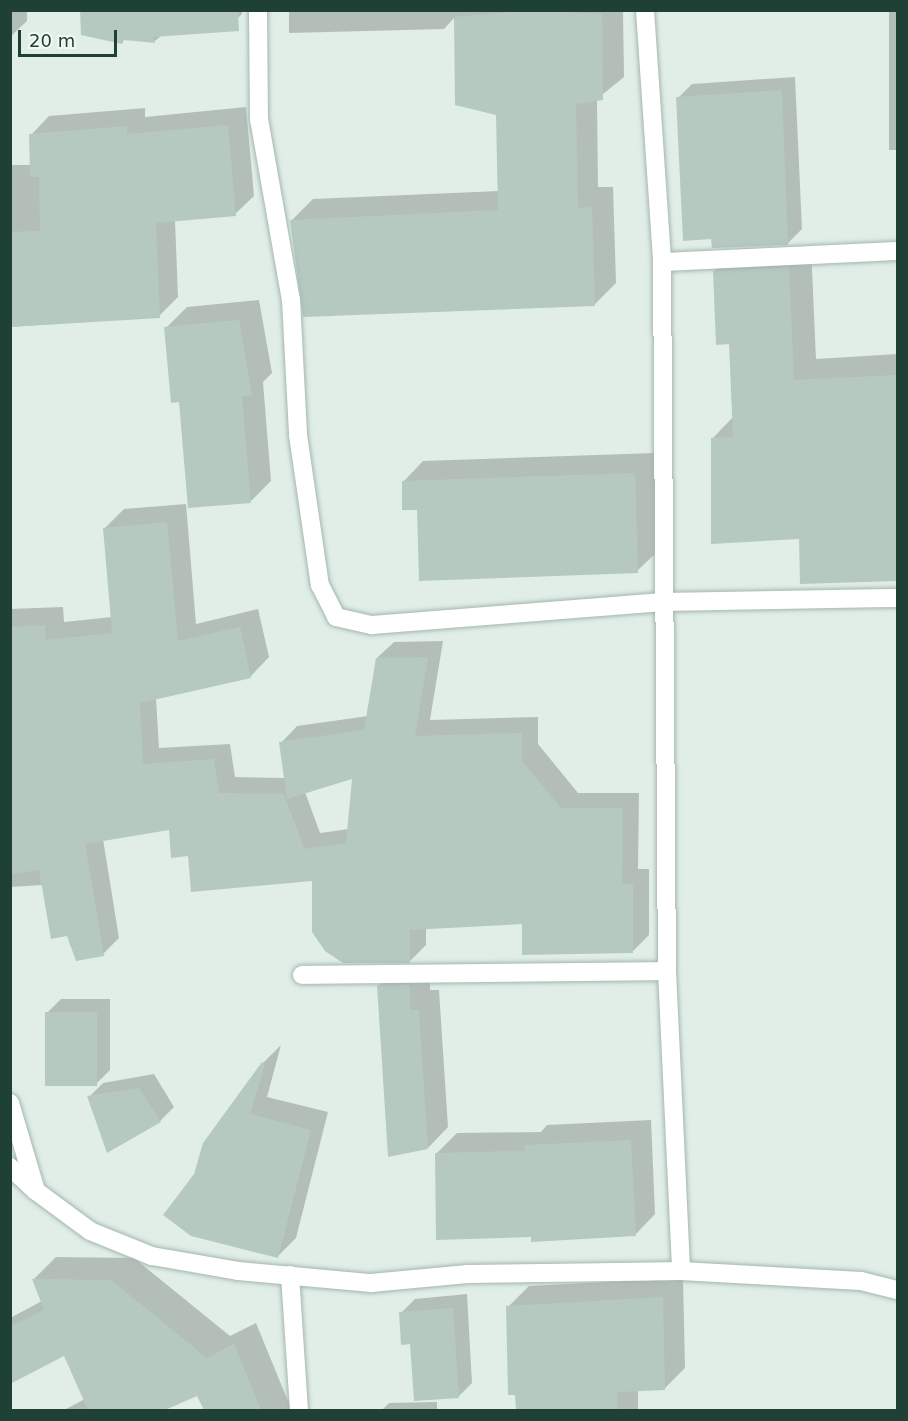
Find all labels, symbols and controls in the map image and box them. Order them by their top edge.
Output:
scale bar [21,18,120,56]
text: 20 m [29,30,75,51]

